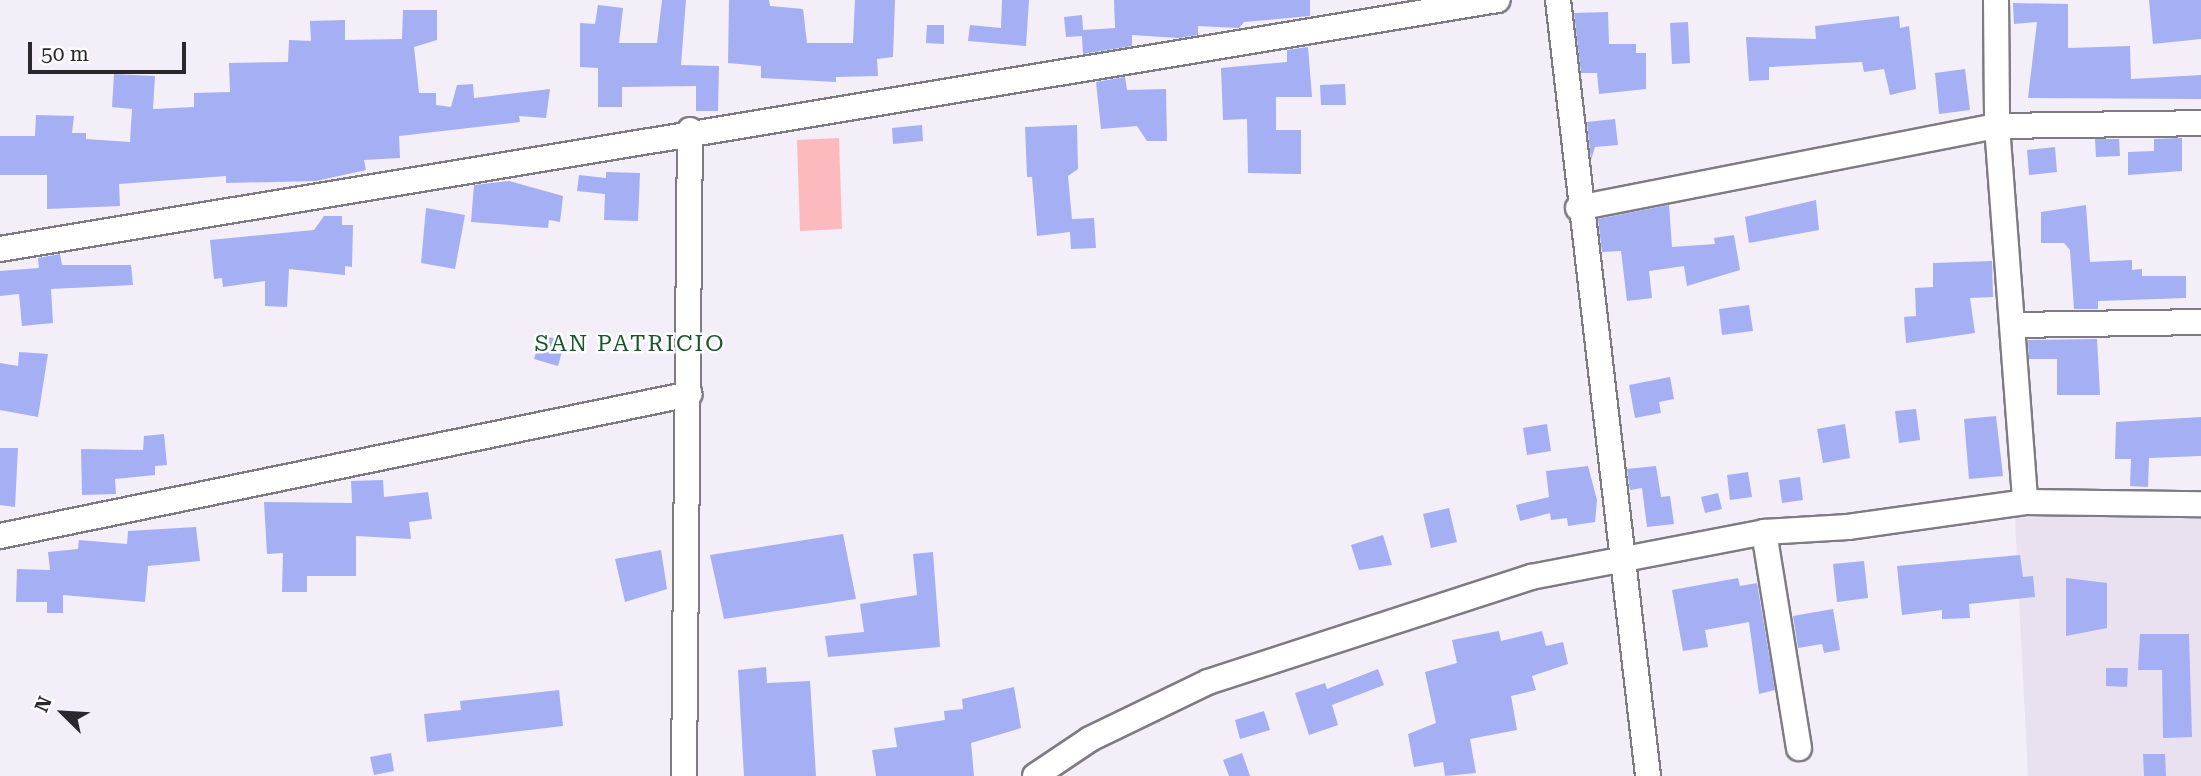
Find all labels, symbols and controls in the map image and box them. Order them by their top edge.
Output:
scale bar [32,28,189,72]
text: 50 m [41,42,89,66]
district label: SAN PATRICIO [536,330,724,358]
north arrow [28,678,98,748]
text: N [30,693,57,716]

